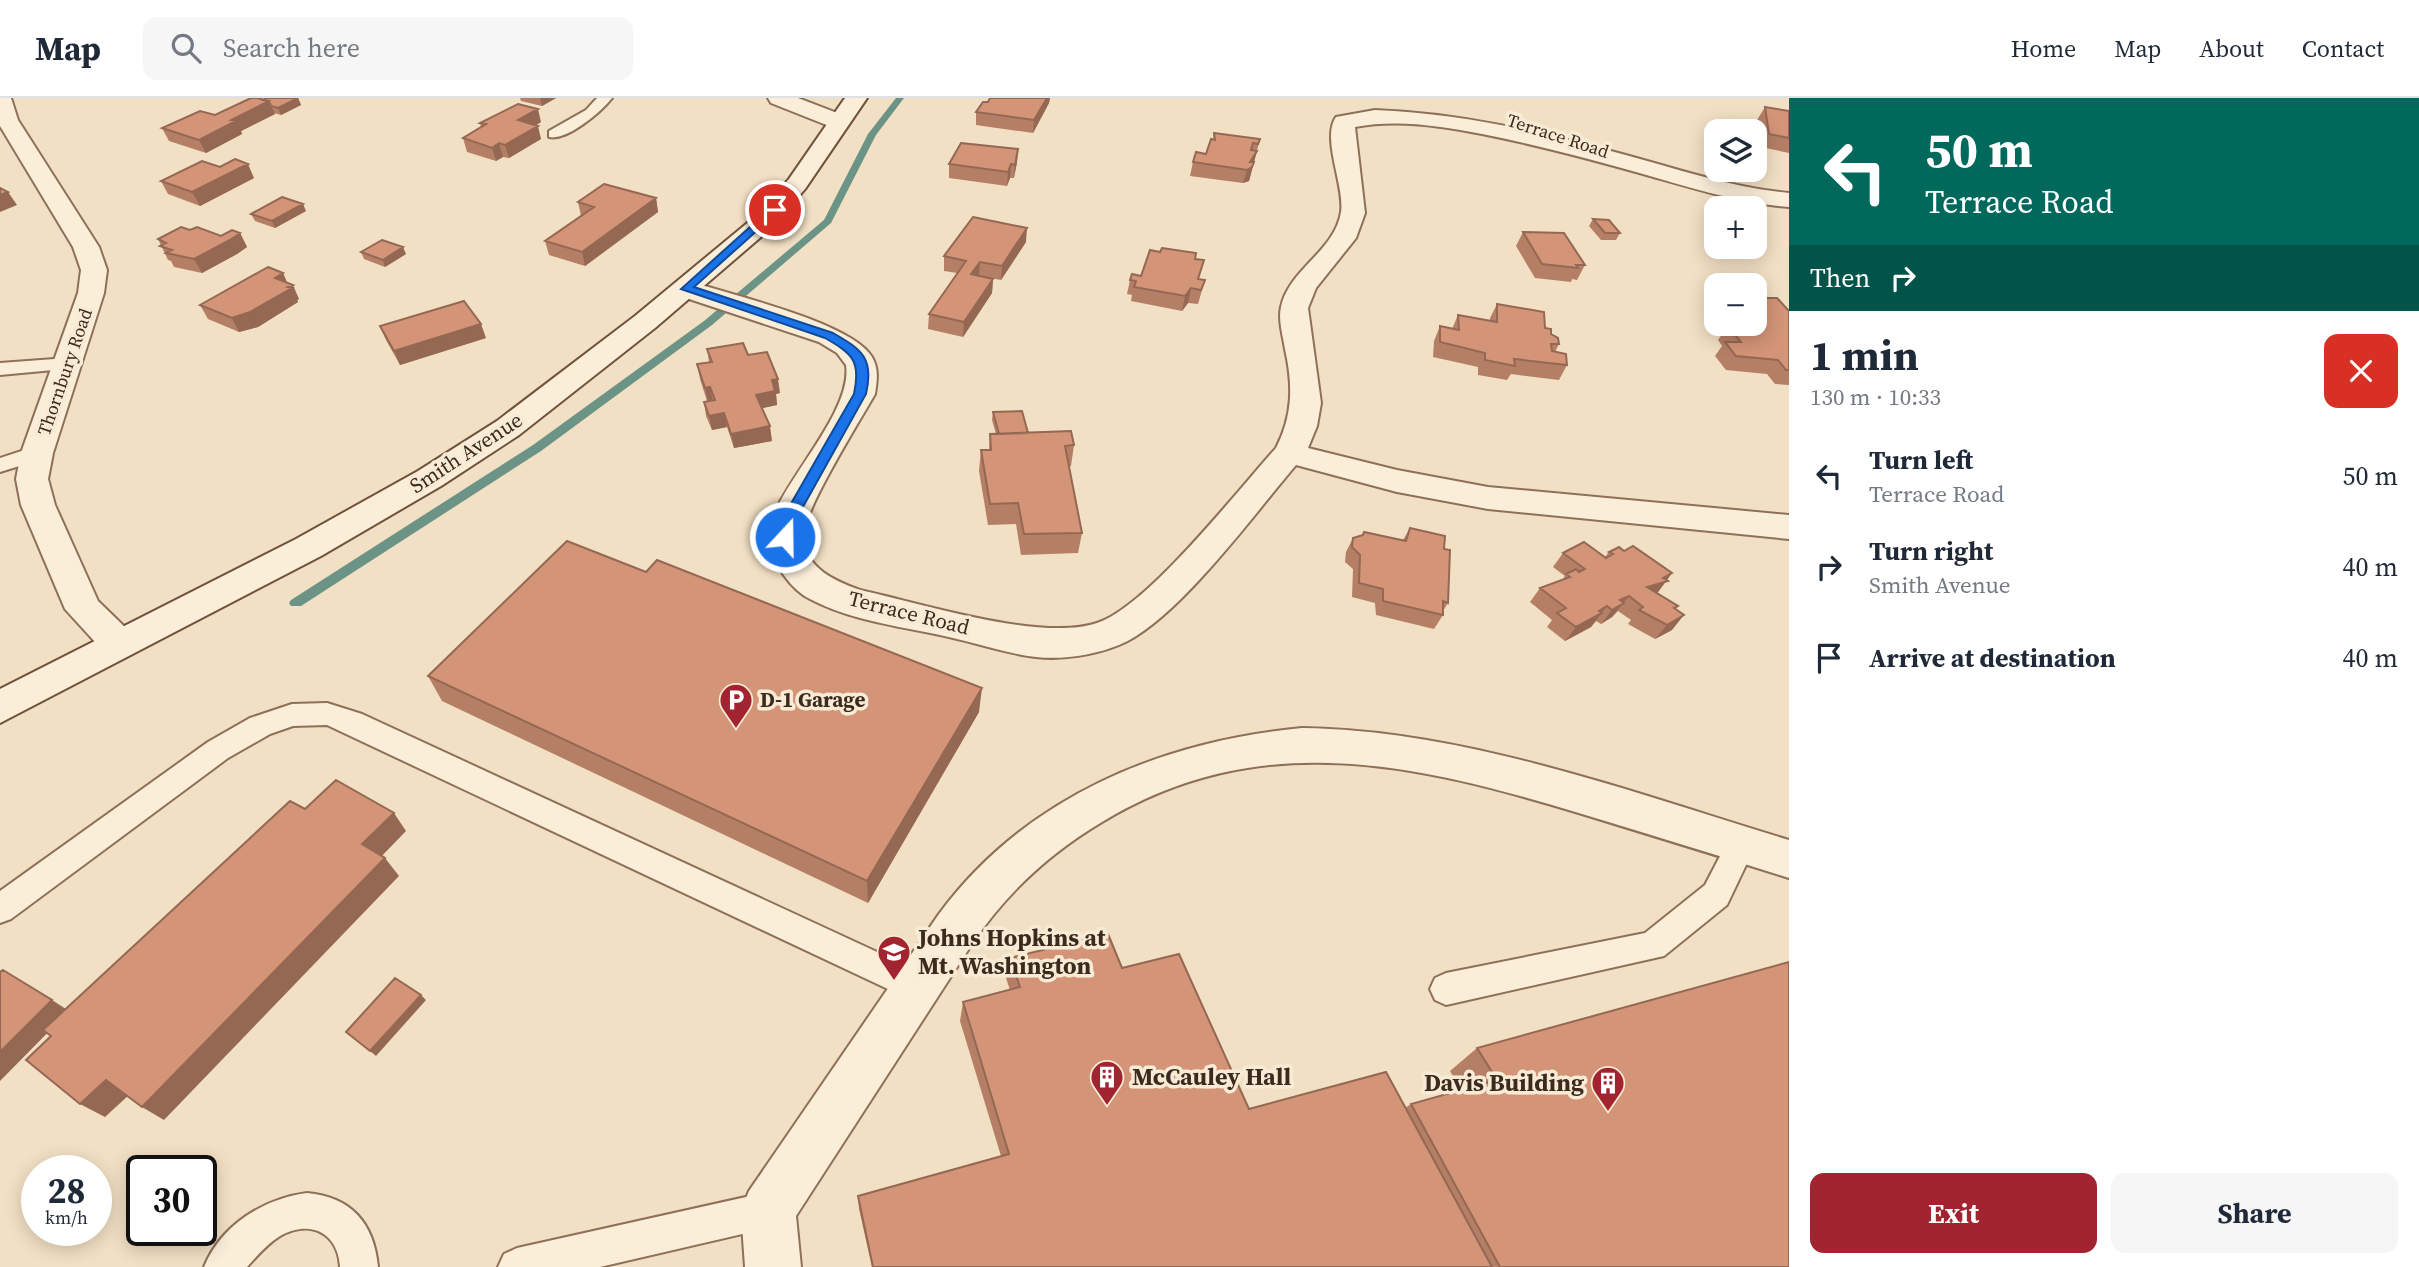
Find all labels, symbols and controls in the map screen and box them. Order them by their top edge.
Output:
search box [143,17,633,80]
text: Map [35,26,101,71]
icon: search [167,29,205,67]
text: Search here [223,30,360,66]
text: Home [2011,32,2076,65]
text: Map [2114,32,2161,65]
text: About [2199,32,2264,65]
text: Contact [2302,32,2384,65]
street label: Terrace Road [1504,107,1612,164]
text: 50 m [1925,116,2033,183]
map controls [1704,119,1767,336]
button: layers [1704,119,1767,182]
icon: left [1810,126,1901,217]
pin [745,180,805,240]
text: Terrace Road [1925,180,2113,224]
icon: arrive [756,191,794,229]
button: + [1704,196,1767,259]
icon: right [1884,259,1922,297]
text: Then [1810,260,1870,296]
button: − [1704,273,1767,336]
street label: Thornbury Road [31,305,98,439]
text: 1 min [1810,326,1919,384]
button: close [2324,334,2398,408]
text: 130 m · 10:33 [1810,381,1941,413]
street label: Smith Avenue [404,405,528,500]
text: Turn left [1869,442,1973,478]
icon: left [1810,457,1848,495]
text: 50 m [2343,458,2398,494]
text: Terrace Road [1869,478,2004,510]
position arrow [748,500,822,574]
text: Turn right [1869,533,1993,569]
icon: right [1810,548,1848,586]
text: 40 m [2343,549,2398,585]
text: Smith Avenue [1869,569,2011,601]
street label: Terrace Road [846,583,973,642]
icon: arrive [1810,639,1848,677]
text: Arrive at destination [1869,640,2116,676]
text: 40 m [2343,640,2398,676]
parking icon: D-1 Garage [717,681,755,730]
place label: D-1 Garage [760,685,865,714]
place label: Johns Hopkins at Mt. Washington [916,921,1106,982]
school or university icon: Johns Hopkins at Mt. Washington [875,933,913,982]
building icon: McCauley Hall [1088,1058,1126,1107]
place label: McCauley Hall [1132,1060,1292,1093]
building icon: Davis Building [1589,1064,1627,1113]
place label: Davis Building [1424,1066,1584,1099]
speed limit sign: 30 [126,1155,217,1246]
text: 28 [48,1167,85,1215]
button: Exit [1810,1173,2097,1253]
button: Share [2111,1173,2398,1253]
text: km/h [45,1205,88,1230]

